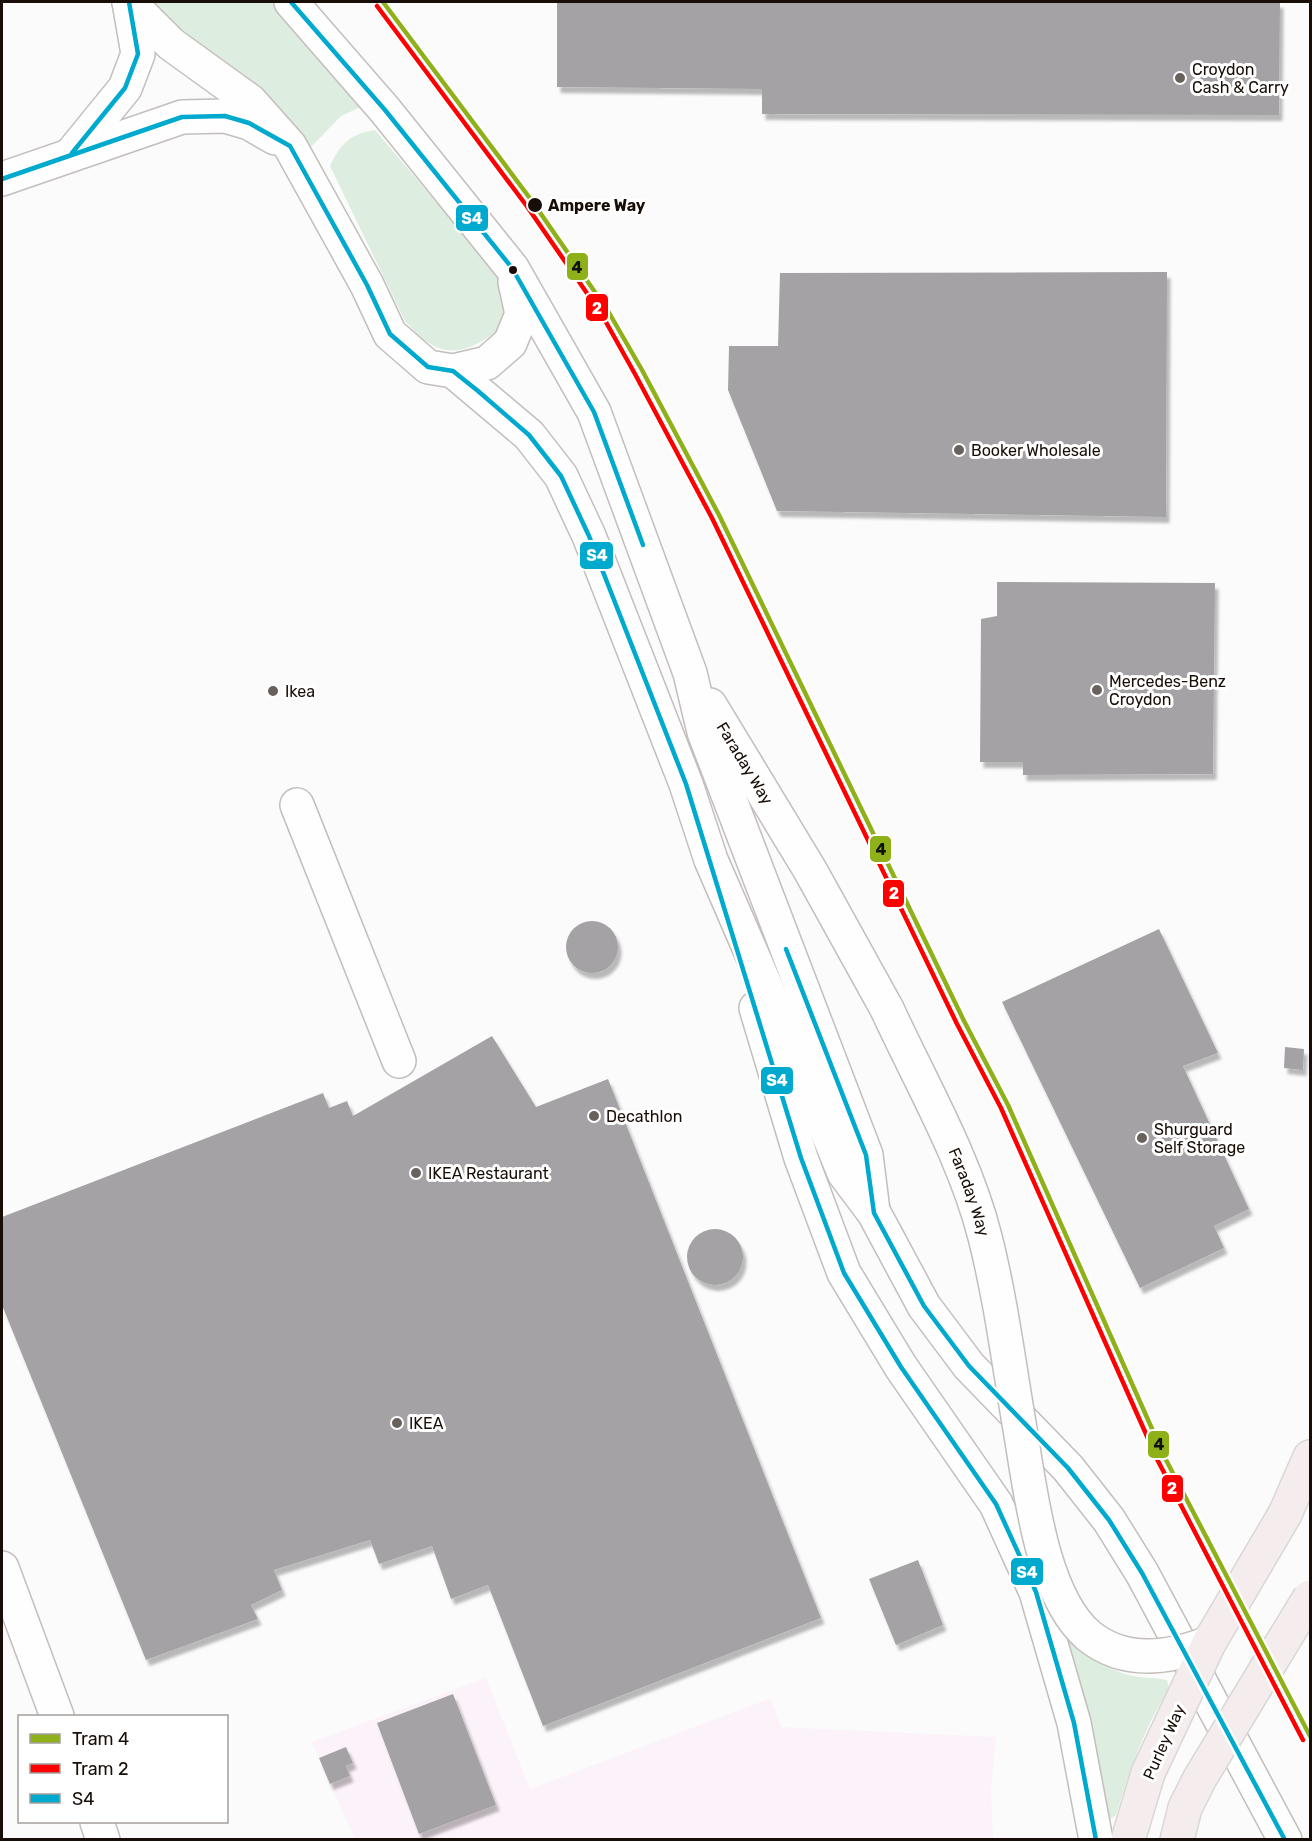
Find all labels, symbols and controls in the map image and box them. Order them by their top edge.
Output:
place label: Croydon Cash & Carry [1192,60,1289,97]
marker: Croydon Cash & Carry [1173,71,1187,85]
marker: Ampere Way [526,196,544,214]
place label: Ampere Way [548,196,646,215]
line badge: S4 [455,204,489,232]
text: S4 [461,209,483,228]
line badge: 4 [566,252,589,281]
text: 4 [572,258,583,277]
unlabelled marker [507,264,519,276]
line badge: 2 [585,293,609,322]
text: 2 [592,299,602,318]
place label: Booker Wholesale [971,441,1101,460]
marker: Booker Wholesale [952,443,966,457]
line badge: S4 [579,541,614,570]
text: S4 [586,546,608,565]
place label: Mercedes-Benz Croydon [1109,672,1226,709]
place label: Ikea [285,682,315,701]
marker: Mercedes-Benz Croydon [1090,683,1104,697]
marker: Ikea [266,684,280,698]
street label: Faraday Way [713,719,777,808]
line badge: 4 [869,835,892,863]
text: 4 [876,840,887,859]
line badge: 2 [882,879,905,908]
text: 2 [889,884,899,903]
line badge: S4 [760,1066,794,1095]
text: S4 [766,1071,788,1090]
place label: Decathlon [606,1107,682,1126]
marker: Decathlon [587,1109,601,1123]
place label: Shurguard Self Storage [1154,1120,1245,1157]
marker: Shurguard Self Storage [1135,1131,1149,1145]
street label: Faraday Way [945,1145,994,1238]
place label: IKEA Restaurant [428,1164,549,1183]
marker: IKEA Restaurant [409,1166,423,1180]
place label: IKEA [409,1414,444,1433]
marker: IKEA [390,1416,404,1430]
line badge: 4 [1147,1430,1170,1459]
text: 4 [1154,1435,1165,1454]
line badge: 2 [1161,1474,1184,1503]
text: 2 [1167,1479,1177,1498]
line badge: S4 [1010,1557,1044,1586]
text: S4 [1016,1563,1038,1582]
street label: Purley Way [1139,1701,1189,1783]
legend [18,1715,228,1823]
text: Tram 4 [72,1728,129,1750]
text: Tram 2 [72,1758,129,1780]
text: S4 [72,1788,94,1810]

